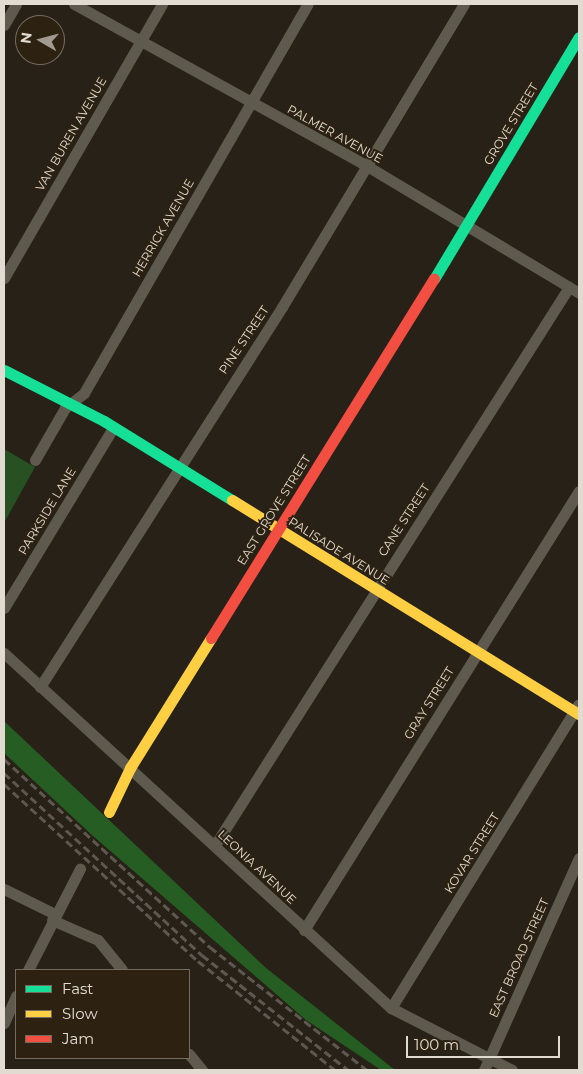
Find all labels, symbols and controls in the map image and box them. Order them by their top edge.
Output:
north arrow [15,15,65,65]
text: N [16,31,36,45]
street label: VAN BUREN AVENUE [32,74,110,194]
street label: GROVE STREET [481,80,541,168]
street label: PALMER AVENUE [285,102,385,166]
street label: HERRICK AVENUE [129,176,197,280]
street label: PINE STREET [216,303,272,377]
street label: EAST GROVE STREET [234,452,314,568]
street label: PARKSIDE LANE [15,465,79,557]
street label: CANE STREET [375,481,433,559]
street label: PALISADE AVENUE [286,514,392,588]
street label: GRAY STREET [401,664,457,742]
street label: KOVAR STREET [442,810,502,896]
street label: LEONIA AVENUE [215,827,299,907]
street label: EAST BROAD STREET [486,896,552,1020]
legend [15,969,190,1059]
text: Fast [62,979,93,998]
text: Slow [62,1004,98,1023]
scale bar [408,1026,562,1058]
text: Jam [62,1029,94,1048]
text: 100 m [414,1035,459,1054]

